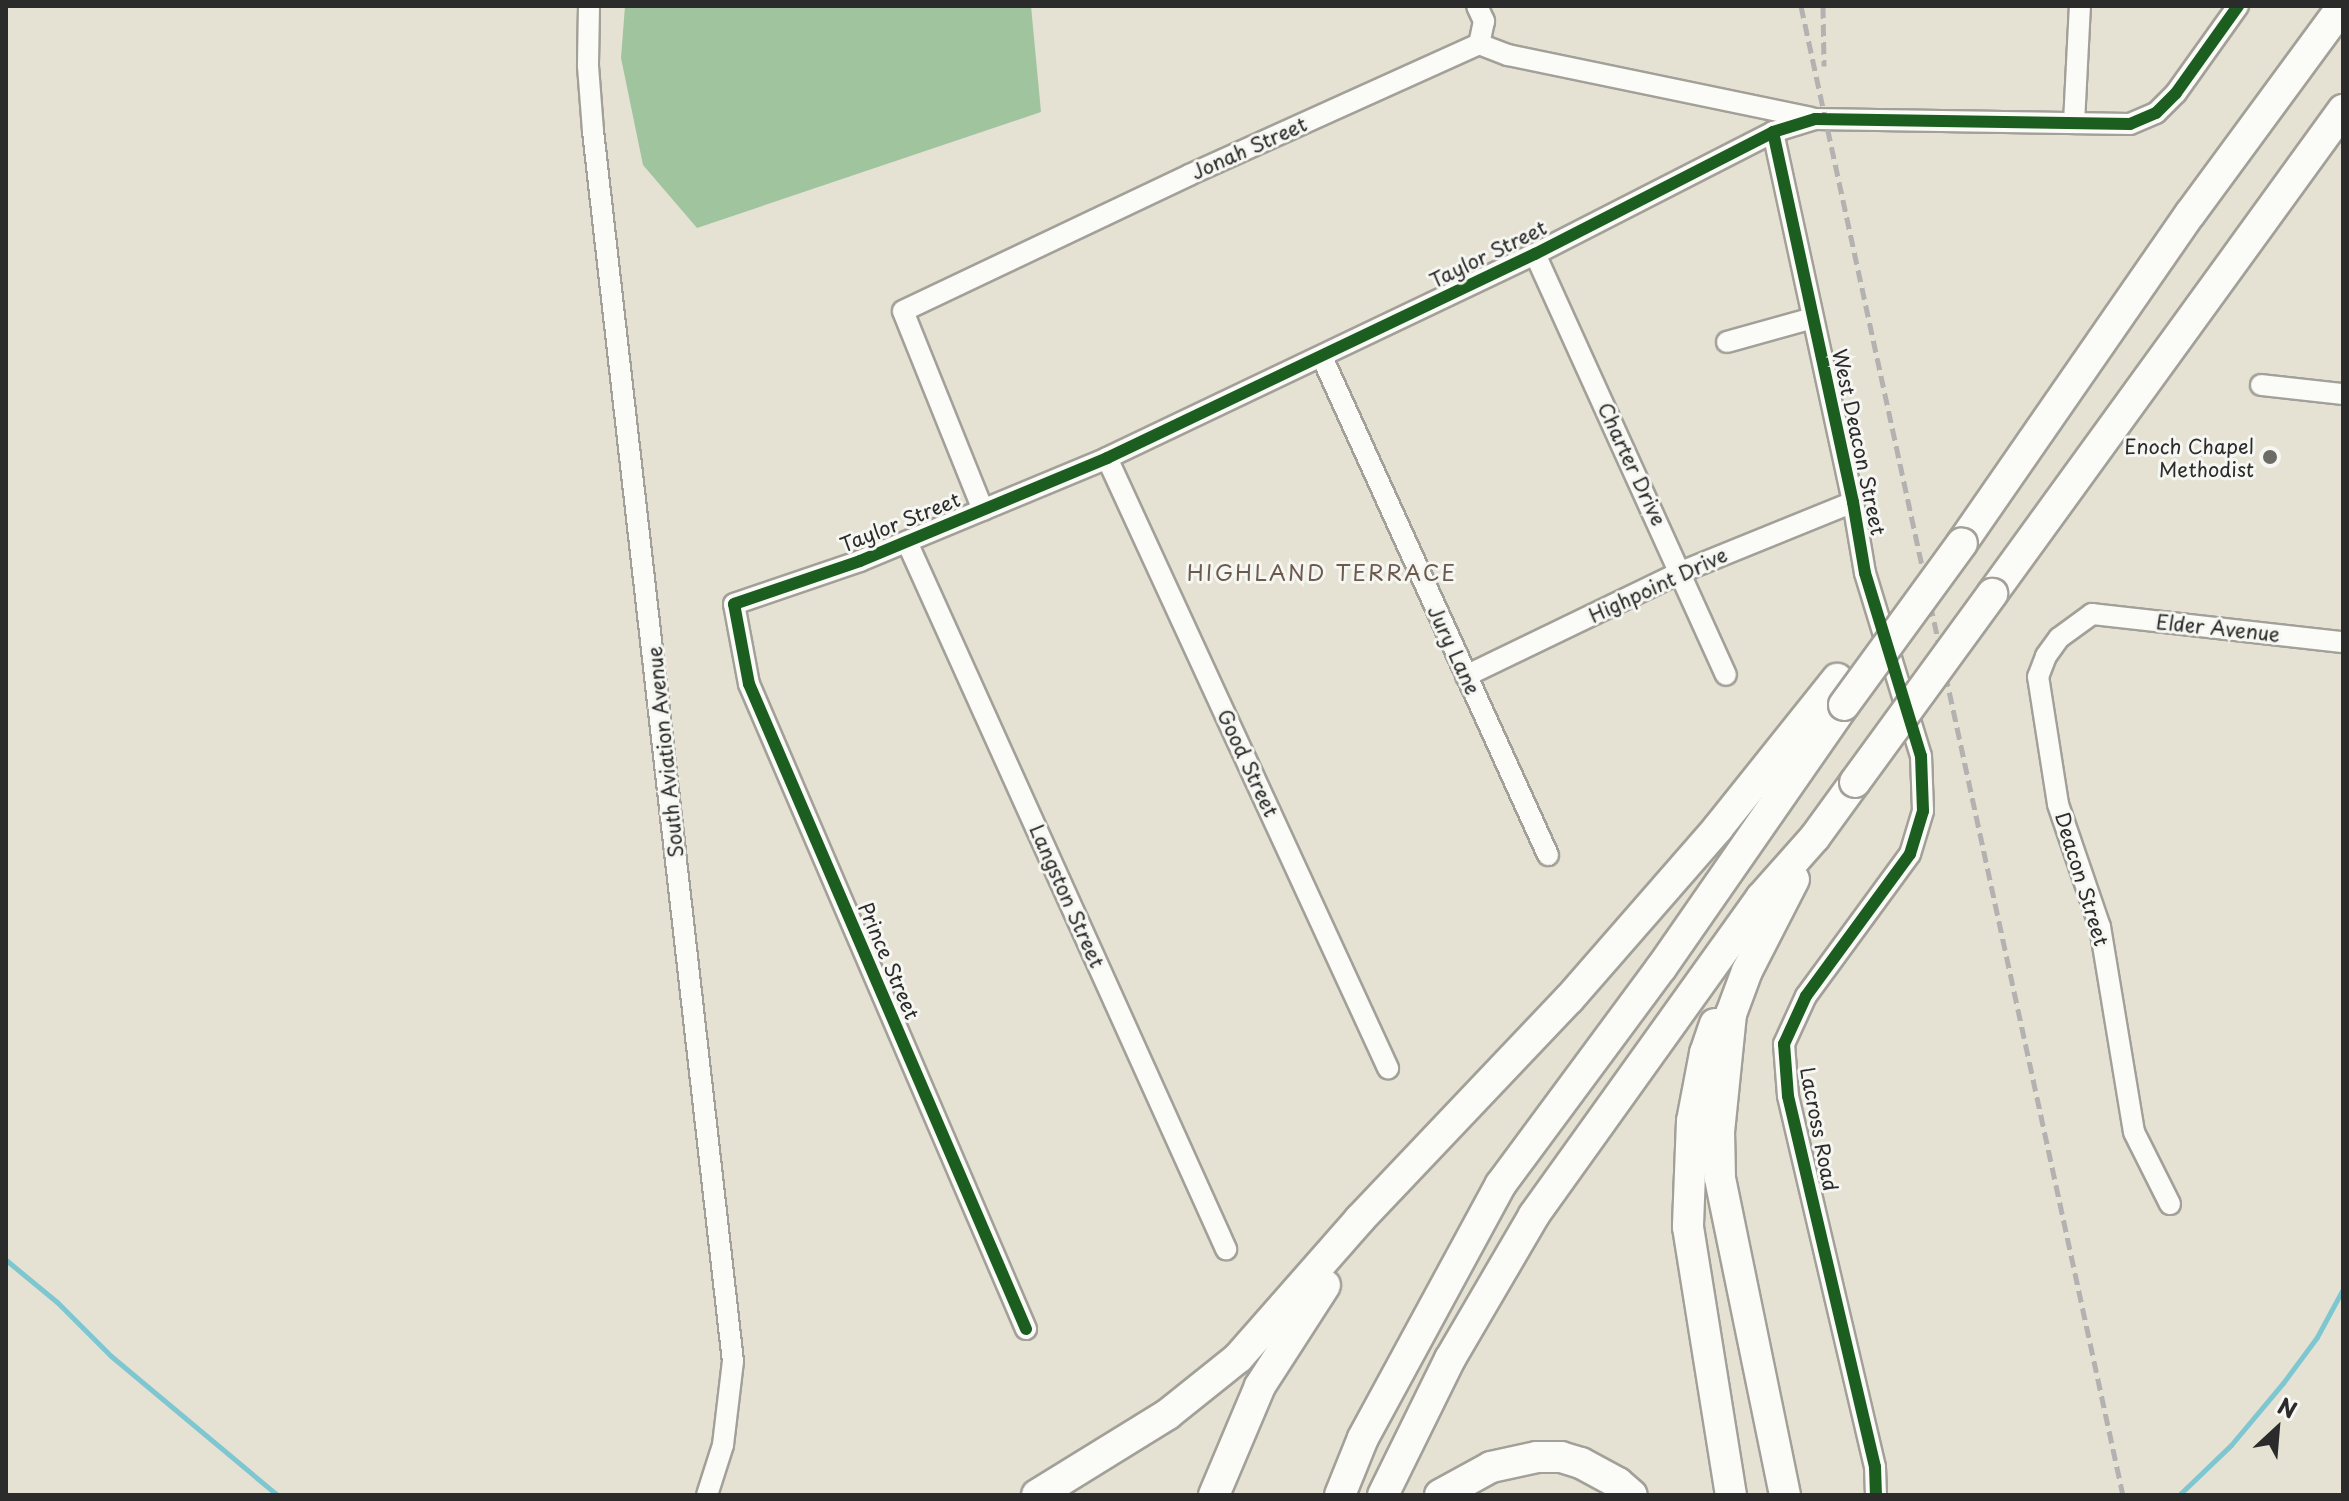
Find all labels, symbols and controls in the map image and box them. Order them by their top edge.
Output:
street label: Jonah Street [1187,112,1311,184]
street label: Taylor Street [1425,215,1551,293]
street label: West Deacon Street [1827,346,1891,538]
street label: Charter Drive [1593,398,1671,530]
place label: Enoch Chapel Methodist [2124,434,2254,481]
marker: Enoch Chapel Methodist [2261,448,2279,466]
street label: Taylor Street [836,487,964,557]
street label: Highpoint Drive [1585,542,1731,628]
district label: HIGHLAND TERRACE [1189,559,1455,585]
street label: Jury Lane [1423,601,1485,699]
street label: Elder Avenue [2155,610,2281,646]
street label: South Aviation Avenue [642,643,688,861]
street label: Good Street [1213,705,1283,821]
street label: Deacon Street [2050,810,2114,948]
street label: Langston Street [1025,821,1109,971]
street label: Prince Street [853,898,925,1024]
street label: Lacross Road [1795,1065,1843,1193]
text: N [2273,1388,2303,1426]
north arrow [2237,1389,2317,1469]

